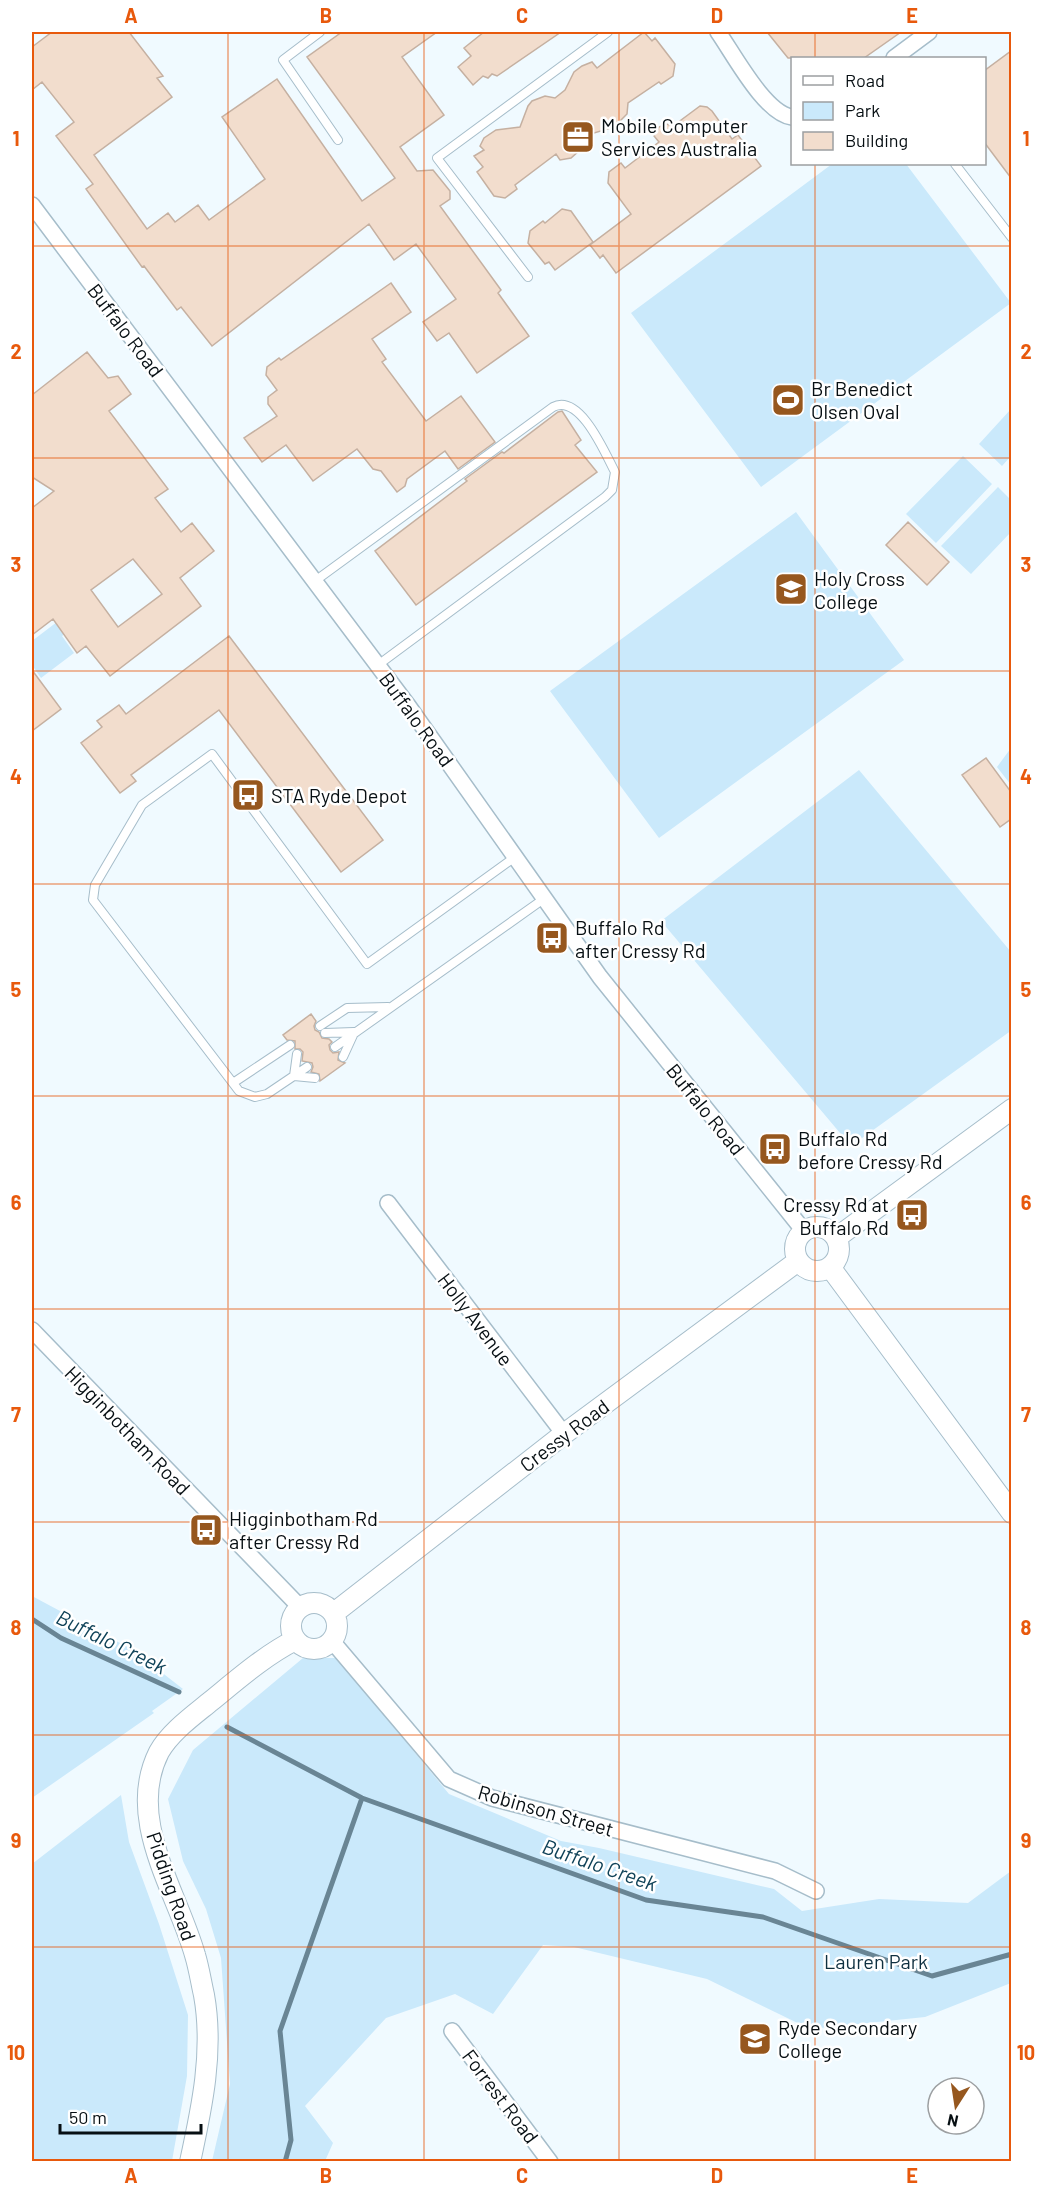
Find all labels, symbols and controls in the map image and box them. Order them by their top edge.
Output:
text: A [124,3,138,27]
text: B [320,3,332,27]
text: C [516,3,528,27]
text: D [711,3,723,27]
text: E [906,3,918,27]
legend [791,57,986,165]
text: Road [845,69,885,91]
text: Park [845,99,880,121]
place label: Mobile Computer Services Australia [601,113,757,160]
office icon: Mobile Computer Services Australia [560,119,596,155]
text: 1 [12,126,20,150]
text: 1 [1022,126,1030,150]
text: Building [845,129,908,151]
street label: Buffalo Road [83,279,169,381]
text: 2 [10,339,22,363]
text: 2 [1020,339,1032,363]
place label: Br Benedict Olsen Oval [811,376,913,423]
sports icon: Br Benedict Olsen Oval [770,382,806,418]
text: 3 [11,552,21,576]
text: 3 [1021,552,1031,576]
place label: Holy Cross College [814,566,905,613]
school or university icon: Holy Cross College [773,571,809,607]
street label: Buffalo Road [375,667,459,771]
text: 4 [10,764,22,788]
text: 4 [1020,764,1032,788]
bus stop icon: STA Ryde Depot [230,777,266,813]
place label: STA Ryde Depot [271,783,407,807]
place label: Buffalo Rd after Cressy Rd [575,915,706,962]
bus stop icon: Buffalo Rd after Cressy Rd [534,920,570,956]
text: 5 [11,977,22,1001]
text: 5 [1021,977,1032,1001]
street label: Buffalo Road [662,1058,750,1160]
place label: Buffalo Rd before Cressy Rd [798,1126,943,1173]
bus stop icon: Buffalo Rd before Cressy Rd [757,1131,793,1167]
text: 6 [11,1190,22,1214]
text: 6 [1021,1190,1032,1214]
place label: Cressy Rd at Buffalo Rd [783,1192,889,1239]
bus stop icon: Cressy Rd at Buffalo Rd [894,1197,930,1233]
street label: Holly Avenue [433,1268,519,1370]
street label: Higginbotham Road [60,1361,196,1499]
street label: Cressy Road [515,1394,613,1476]
text: 7 [11,1402,21,1426]
text: 7 [1021,1402,1031,1426]
place label: Higginbotham Rd after Cressy Rd [229,1506,378,1553]
bus stop icon: Higginbotham Rd after Cressy Rd [188,1512,224,1548]
water label: Buffalo Creek [53,1604,172,1679]
text: 8 [11,1615,22,1639]
text: 8 [1021,1615,1032,1639]
street label: Robinson Street [476,1779,616,1841]
text: 9 [11,1828,21,1852]
street label: Pidding Road [142,1828,202,1944]
text: 9 [1021,1828,1031,1852]
water label: Buffalo Creek [539,1833,661,1896]
park label: Lauren Park [824,1949,928,1973]
place label: Ryde Secondary College [778,2015,917,2062]
school or university icon: Ryde Secondary College [737,2021,773,2057]
text: 10 [7,2040,25,2064]
text: 10 [1017,2040,1035,2064]
street label: Forrest Road [458,2044,544,2148]
north arrow [926,2076,986,2136]
scale bar [60,2097,201,2135]
text: 50 m [69,2106,107,2128]
text: N [946,2111,960,2132]
text: A [124,2163,138,2187]
text: B [320,2163,332,2187]
text: C [516,2163,528,2187]
text: D [711,2163,723,2187]
text: E [906,2163,918,2187]

